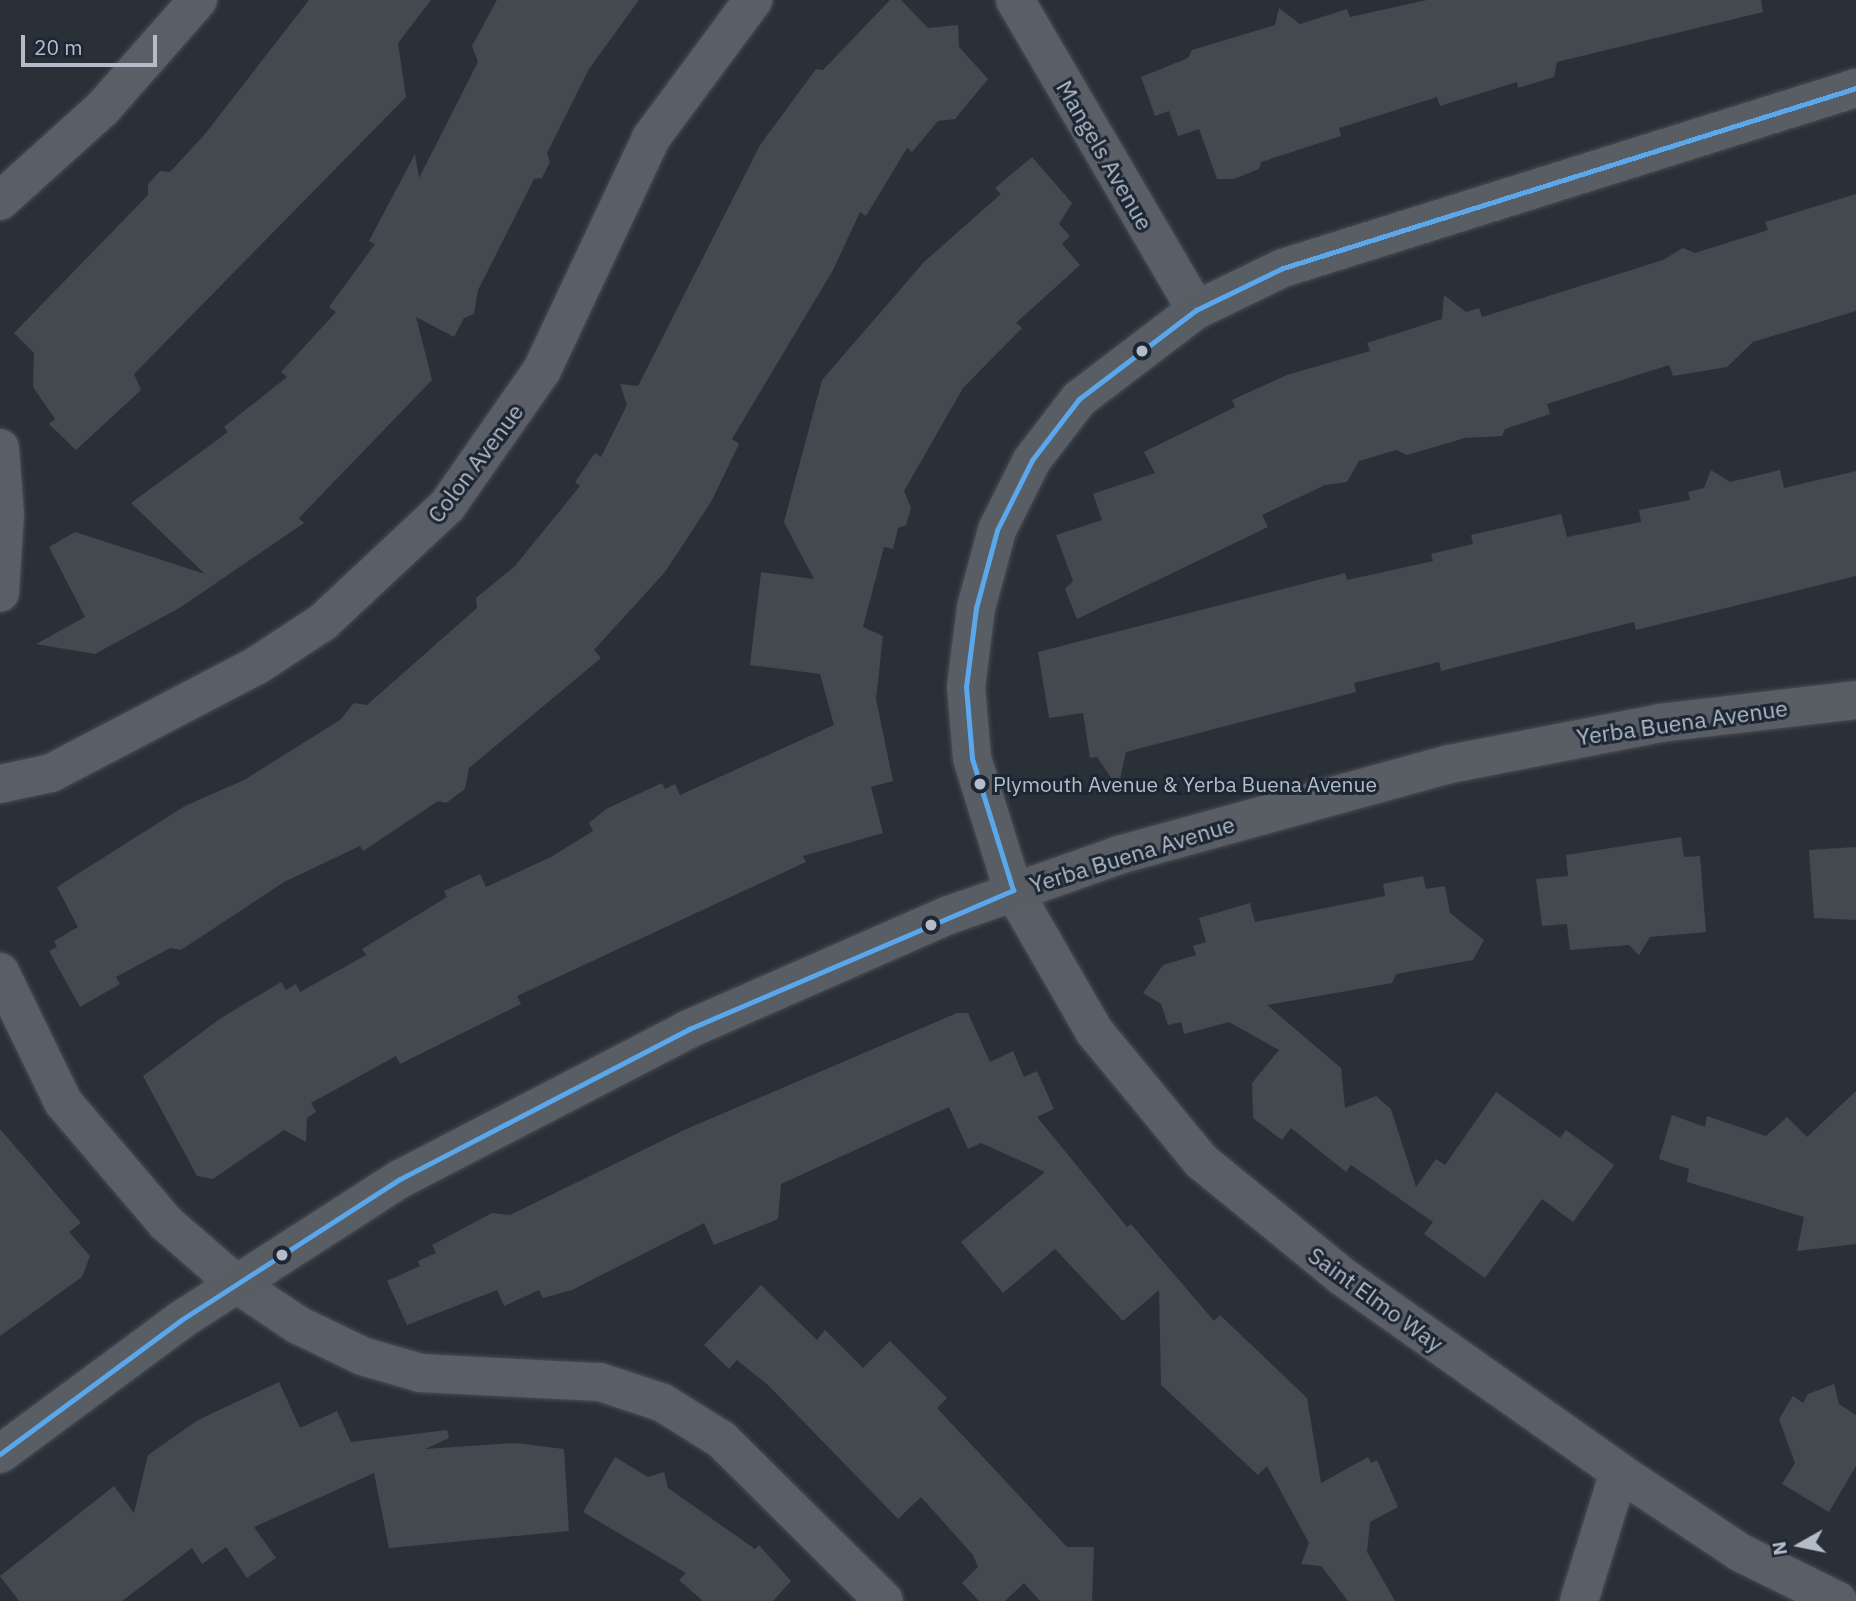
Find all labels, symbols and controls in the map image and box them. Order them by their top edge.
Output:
scale bar [24,21,161,65]
text: 20 m [34,33,83,61]
street label: Mangels Avenue [1051,75,1159,235]
unlabelled marker [1135,344,1149,358]
street label: Colon Avenue [421,398,529,528]
street label: Yerba Buena Avenue [1575,694,1789,750]
place label: Plymouth Avenue & Yerba Buena Avenue [993,771,1377,797]
marker: Plymouth Avenue & Yerba Buena Avenue [973,777,987,791]
street label: Yerba Buena Avenue [1026,810,1238,898]
unlabelled marker [924,918,938,932]
street label: Saint Elmo Way [1303,1241,1449,1357]
unlabelled marker [275,1248,289,1262]
north arrow [1765,1510,1835,1580]
text: N [1766,1540,1792,1557]

